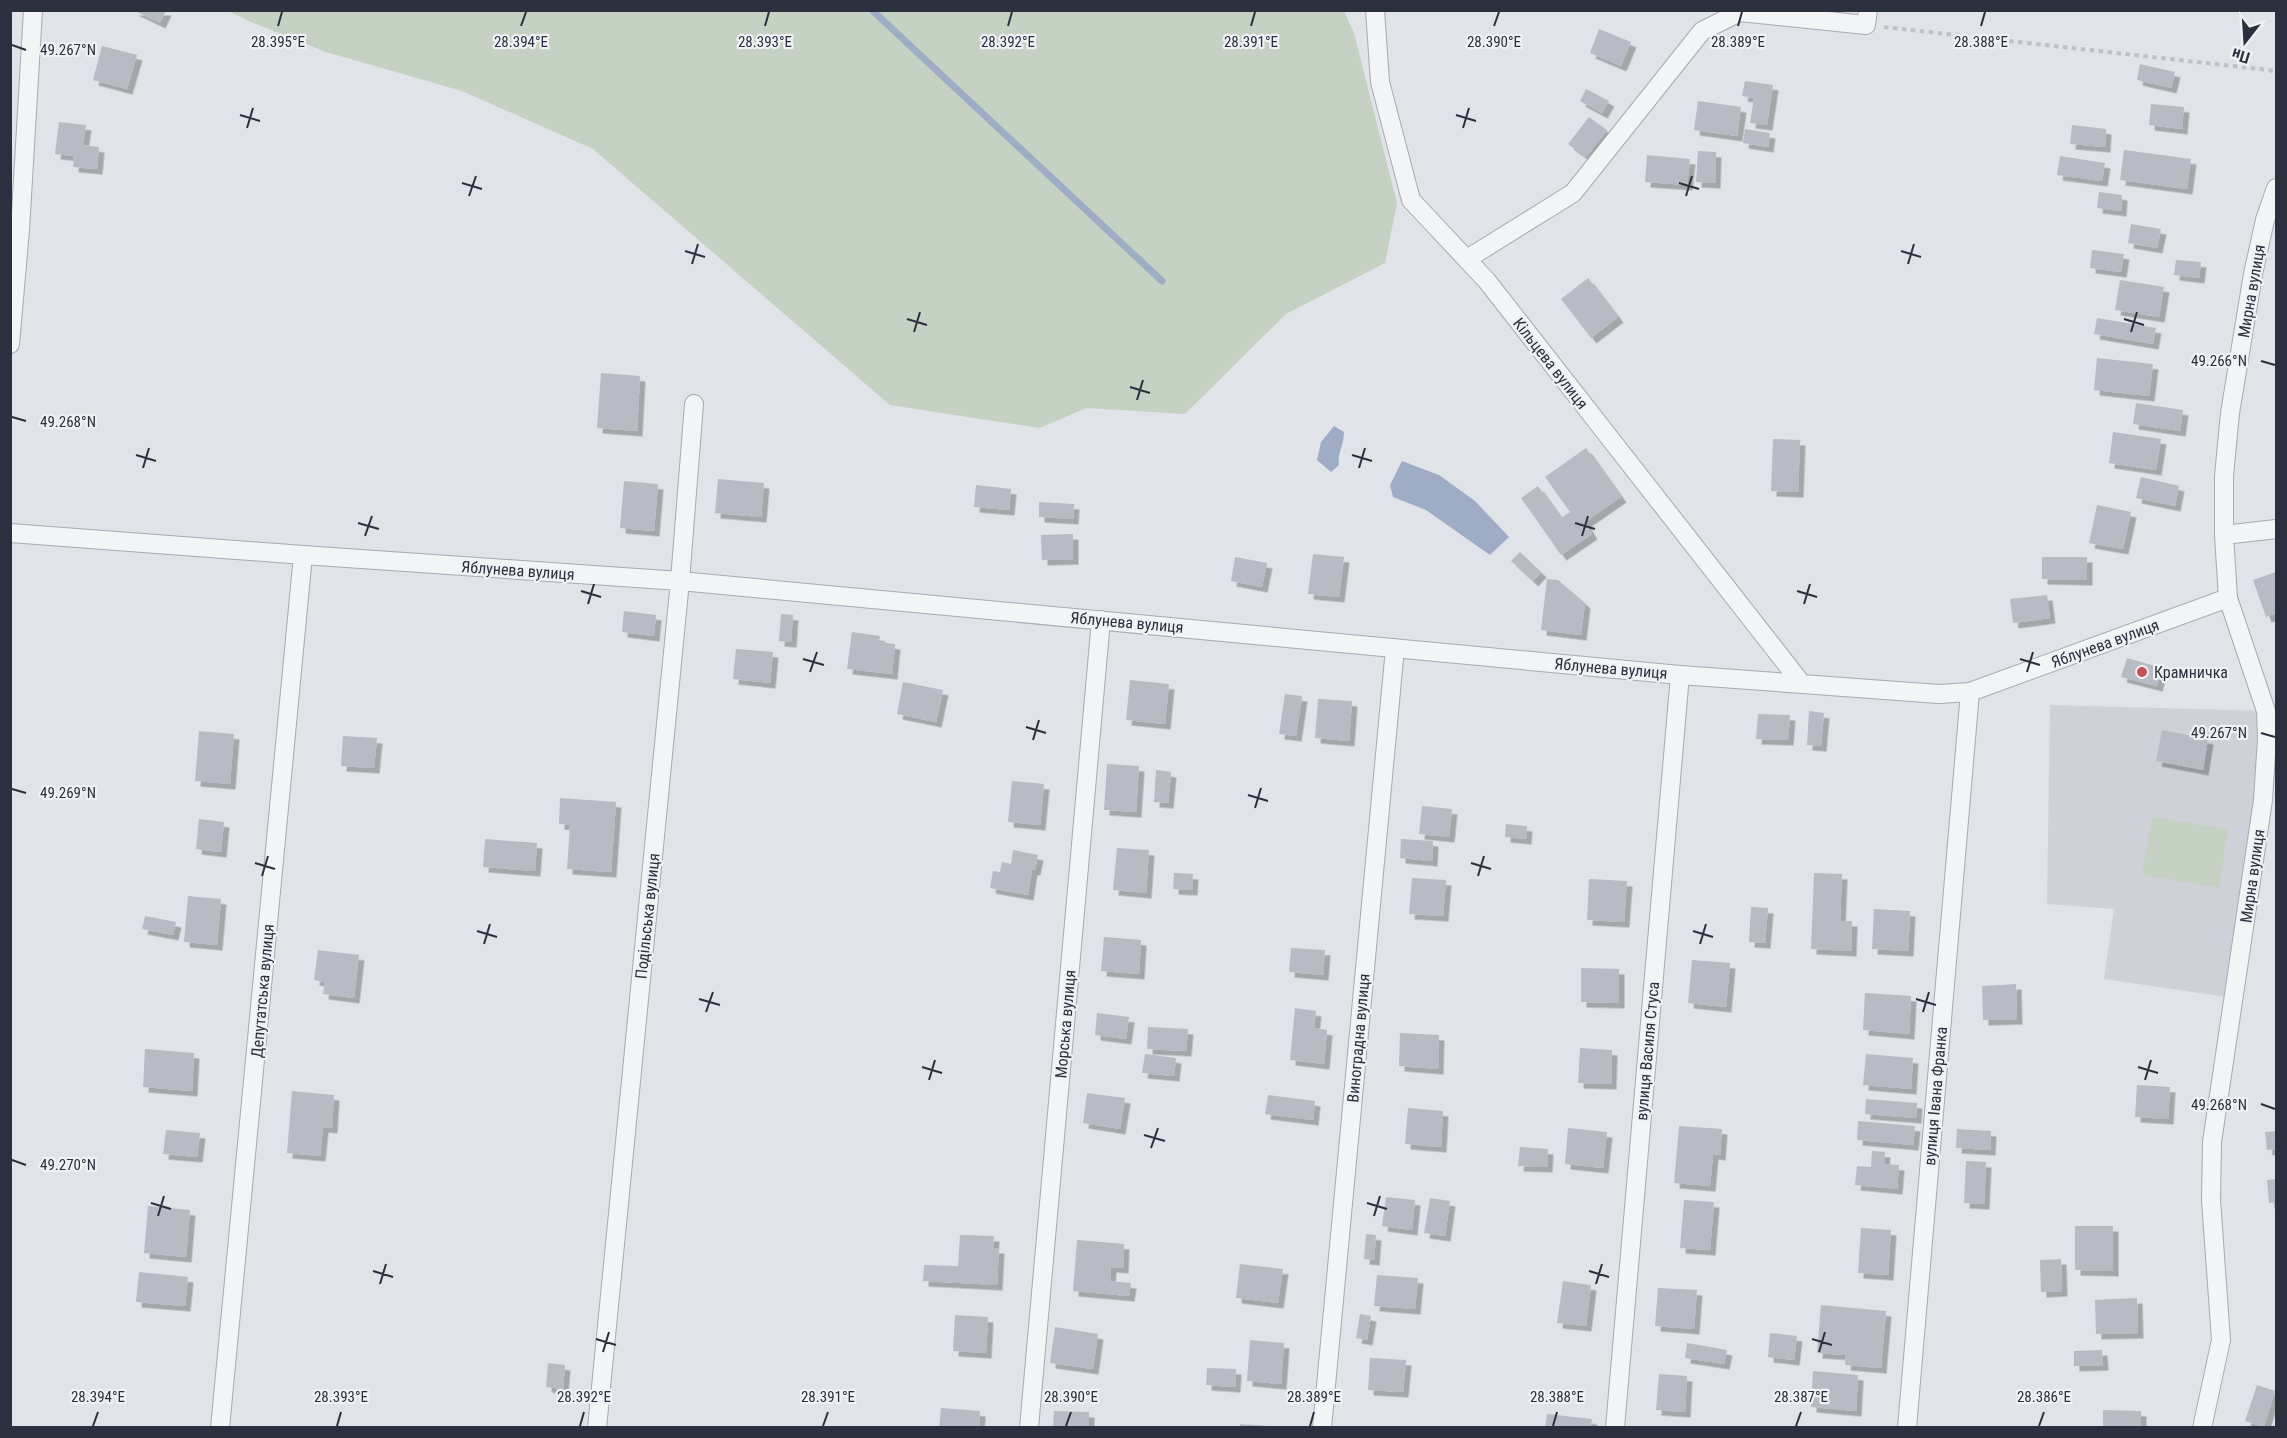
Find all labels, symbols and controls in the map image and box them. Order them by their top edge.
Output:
north arrow [2215,12,2275,72]
text: 28.395°E [251,33,305,51]
text: 28.394°E [494,33,548,51]
text: 28.393°E [738,33,792,51]
text: 28.392°E [981,33,1035,51]
text: 28.391°E [1224,33,1278,51]
text: 28.390°E [1467,33,1521,51]
text: 28.389°E [1711,33,1765,51]
text: 28.388°E [1954,33,2008,51]
text: 49.267°N [40,41,96,59]
text: Пн [2229,44,2252,68]
street label: Мирна вулиця [2234,243,2269,339]
street label: Кільцева вулиця [1509,314,1592,413]
text: 49.266°N [2191,352,2247,370]
text: 49.268°N [40,413,96,431]
street label: Яблунева вулиця [461,557,575,584]
street label: Яблунева вулиця [1070,608,1184,637]
street label: Яблунева вулиця [2049,615,2162,672]
street label: Яблунева вулиця [1554,654,1668,683]
place label: Крамничка [2154,663,2228,682]
marker: Крамничка [2135,665,2149,679]
text: 49.267°N [2191,724,2247,742]
text: 49.269°N [40,784,96,802]
street label: Мирна вулиця [2237,828,2268,924]
street label: Подільська вулиця [631,852,664,980]
street label: Депутатська вулиця [247,923,278,1059]
street label: Морська вулиця [1051,969,1080,1079]
street label: Виноградна вулиця [1343,973,1374,1103]
street label: вулиця Василя Стуса [1632,981,1663,1121]
street label: вулиця Івана Франка [1920,1026,1951,1166]
text: 49.268°N [2191,1096,2247,1114]
text: 49.270°N [40,1156,96,1174]
text: 28.394°E [71,1388,125,1406]
text: 28.393°E [314,1388,368,1406]
text: 28.392°E [557,1388,611,1406]
text: 28.391°E [801,1388,855,1406]
text: 28.390°E [1044,1388,1098,1406]
text: 28.389°E [1287,1388,1341,1406]
text: 28.388°E [1530,1388,1584,1406]
text: 28.387°E [1774,1388,1828,1406]
text: 28.386°E [2017,1388,2071,1406]

